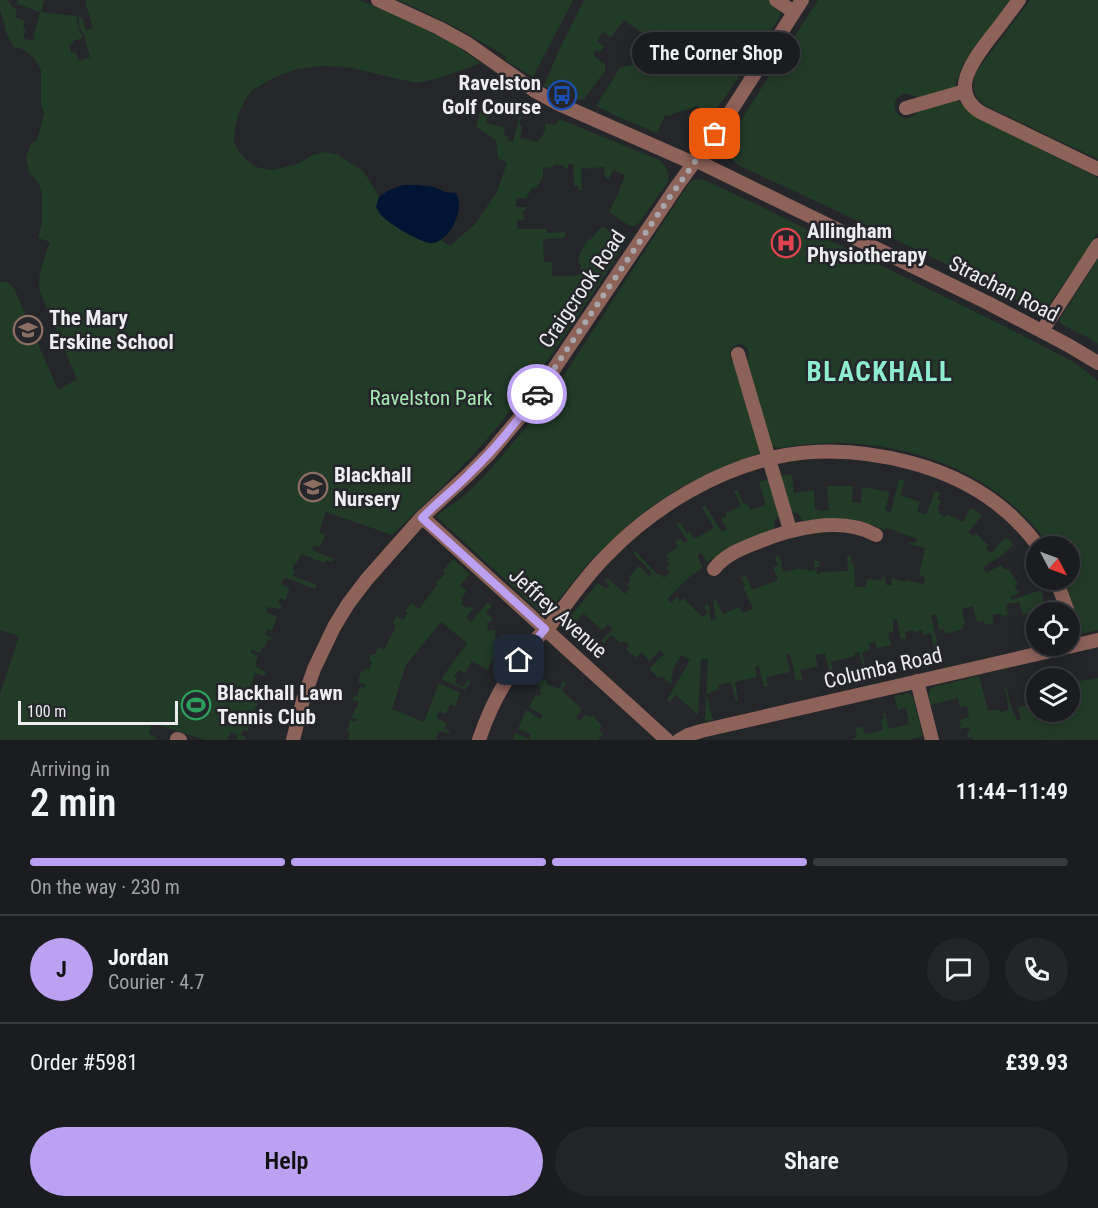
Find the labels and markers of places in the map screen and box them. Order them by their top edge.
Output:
callout: The Corner Shop [631,32,799,74]
place label: Ravelston Golf Course [442,71,541,119]
bus stop icon: Ravelston Golf Course [546,79,578,111]
pin [689,108,740,159]
place label: Allingham Physiotherapy [807,219,928,267]
hospital icon: Allingham Physiotherapy [770,227,802,259]
place label: The Mary Erskine School [49,306,174,354]
school or university icon: The Mary Erskine School [12,314,44,346]
place label: Blackhall Nursery [334,463,411,511]
school or university icon: Blackhall Nursery [297,471,329,503]
pin [493,634,544,685]
place label: Blackhall Lawn Tennis Club [217,681,343,729]
sports icon: Blackhall Lawn Tennis Club [180,689,212,721]

